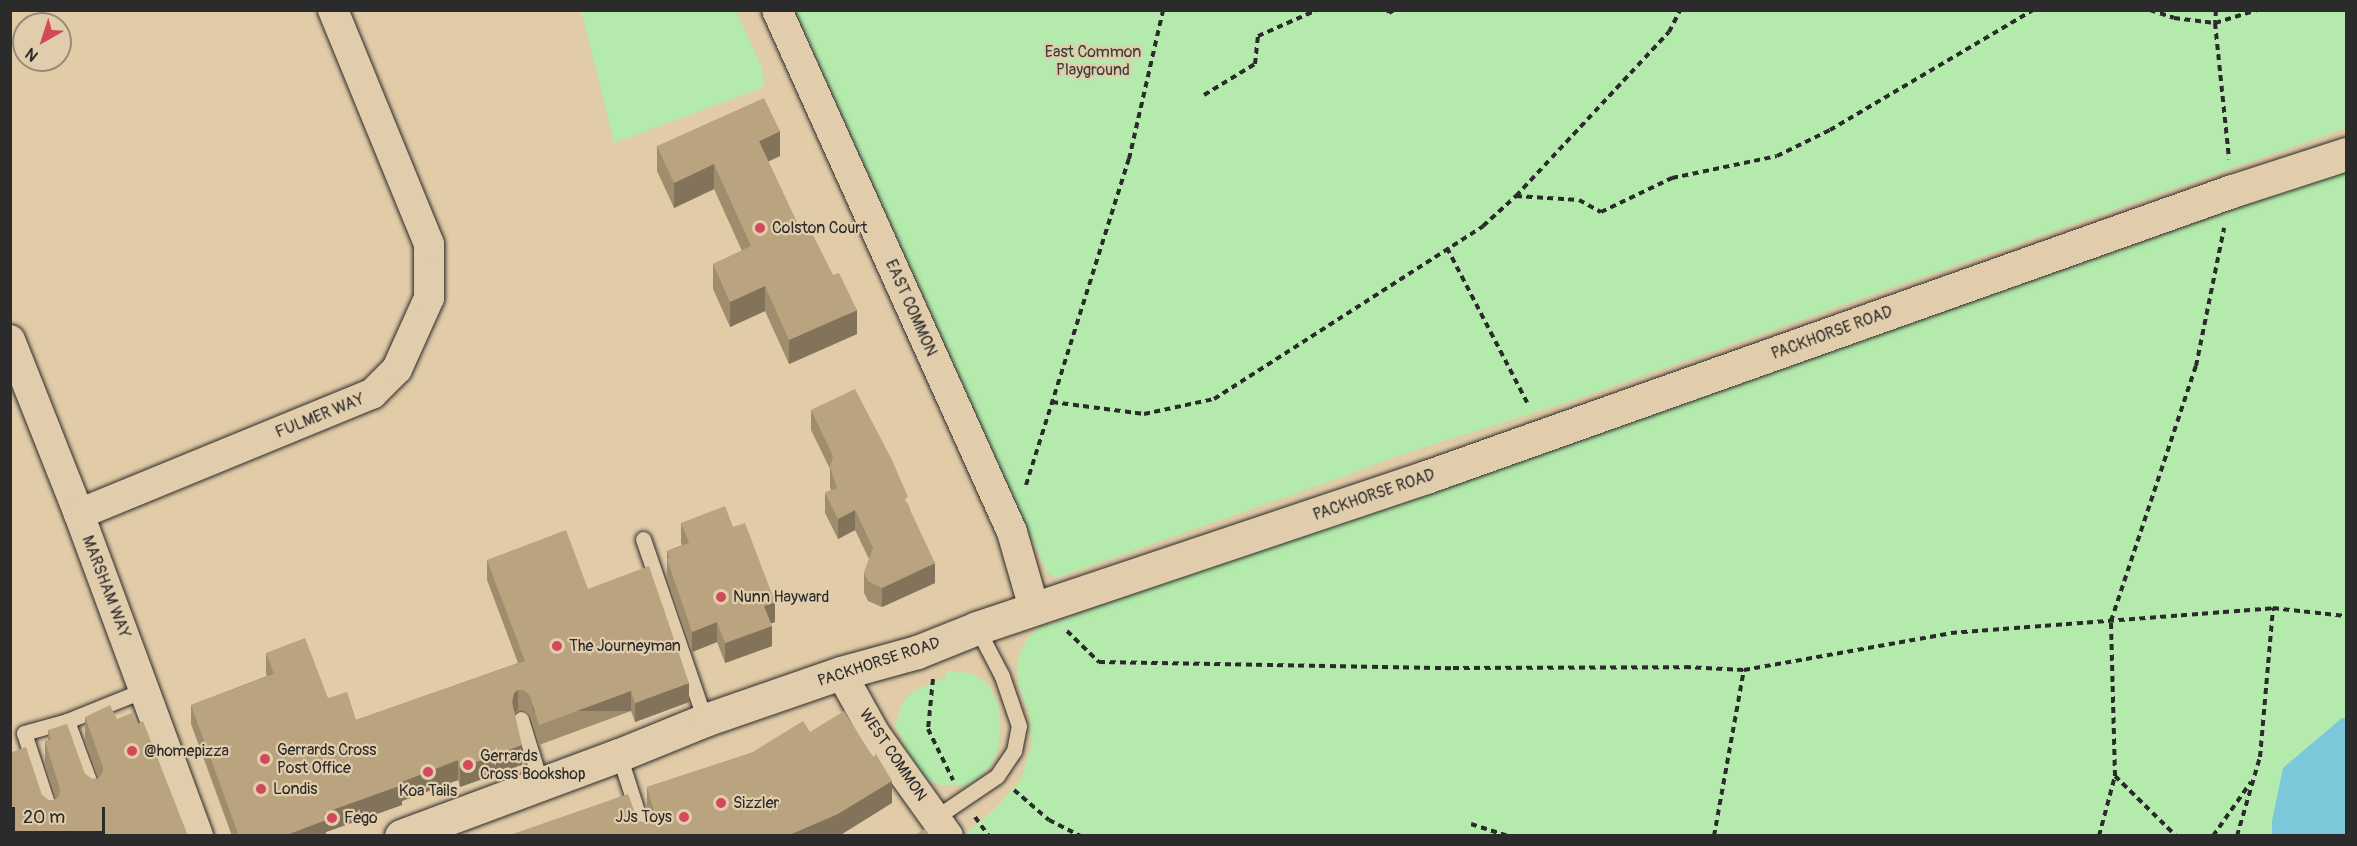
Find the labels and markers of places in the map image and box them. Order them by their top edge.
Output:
place label: Colston Court [772,218,868,238]
marker: Colston Court [753,221,767,235]
place label: Nunn Hayward [733,587,829,607]
marker: Nunn Hayward [714,590,728,604]
place label: The Journeyman [569,636,681,656]
marker: The Journeyman [550,639,564,653]
place label: Gerrards Cross Post Office [277,740,376,778]
place label: @homepizza [144,741,229,761]
marker: @homepizza [125,744,139,758]
place label: Gerrards Cross Bookshop [480,746,586,784]
marker: Gerrards Cross Post Office [258,752,272,766]
marker: Gerrards Cross Bookshop [461,758,475,772]
marker: Koa Tails [421,765,435,779]
place label: Londis [273,779,317,799]
place label: Koa Tails [399,781,457,801]
marker: Londis [254,782,268,796]
place label: Sizzler [733,793,779,813]
marker: Sizzler [714,796,728,810]
place label: JJs Toys [615,807,672,827]
place label: Fego [344,808,378,828]
marker: JJs Toys [677,810,691,824]
marker: Fego [325,811,339,825]

